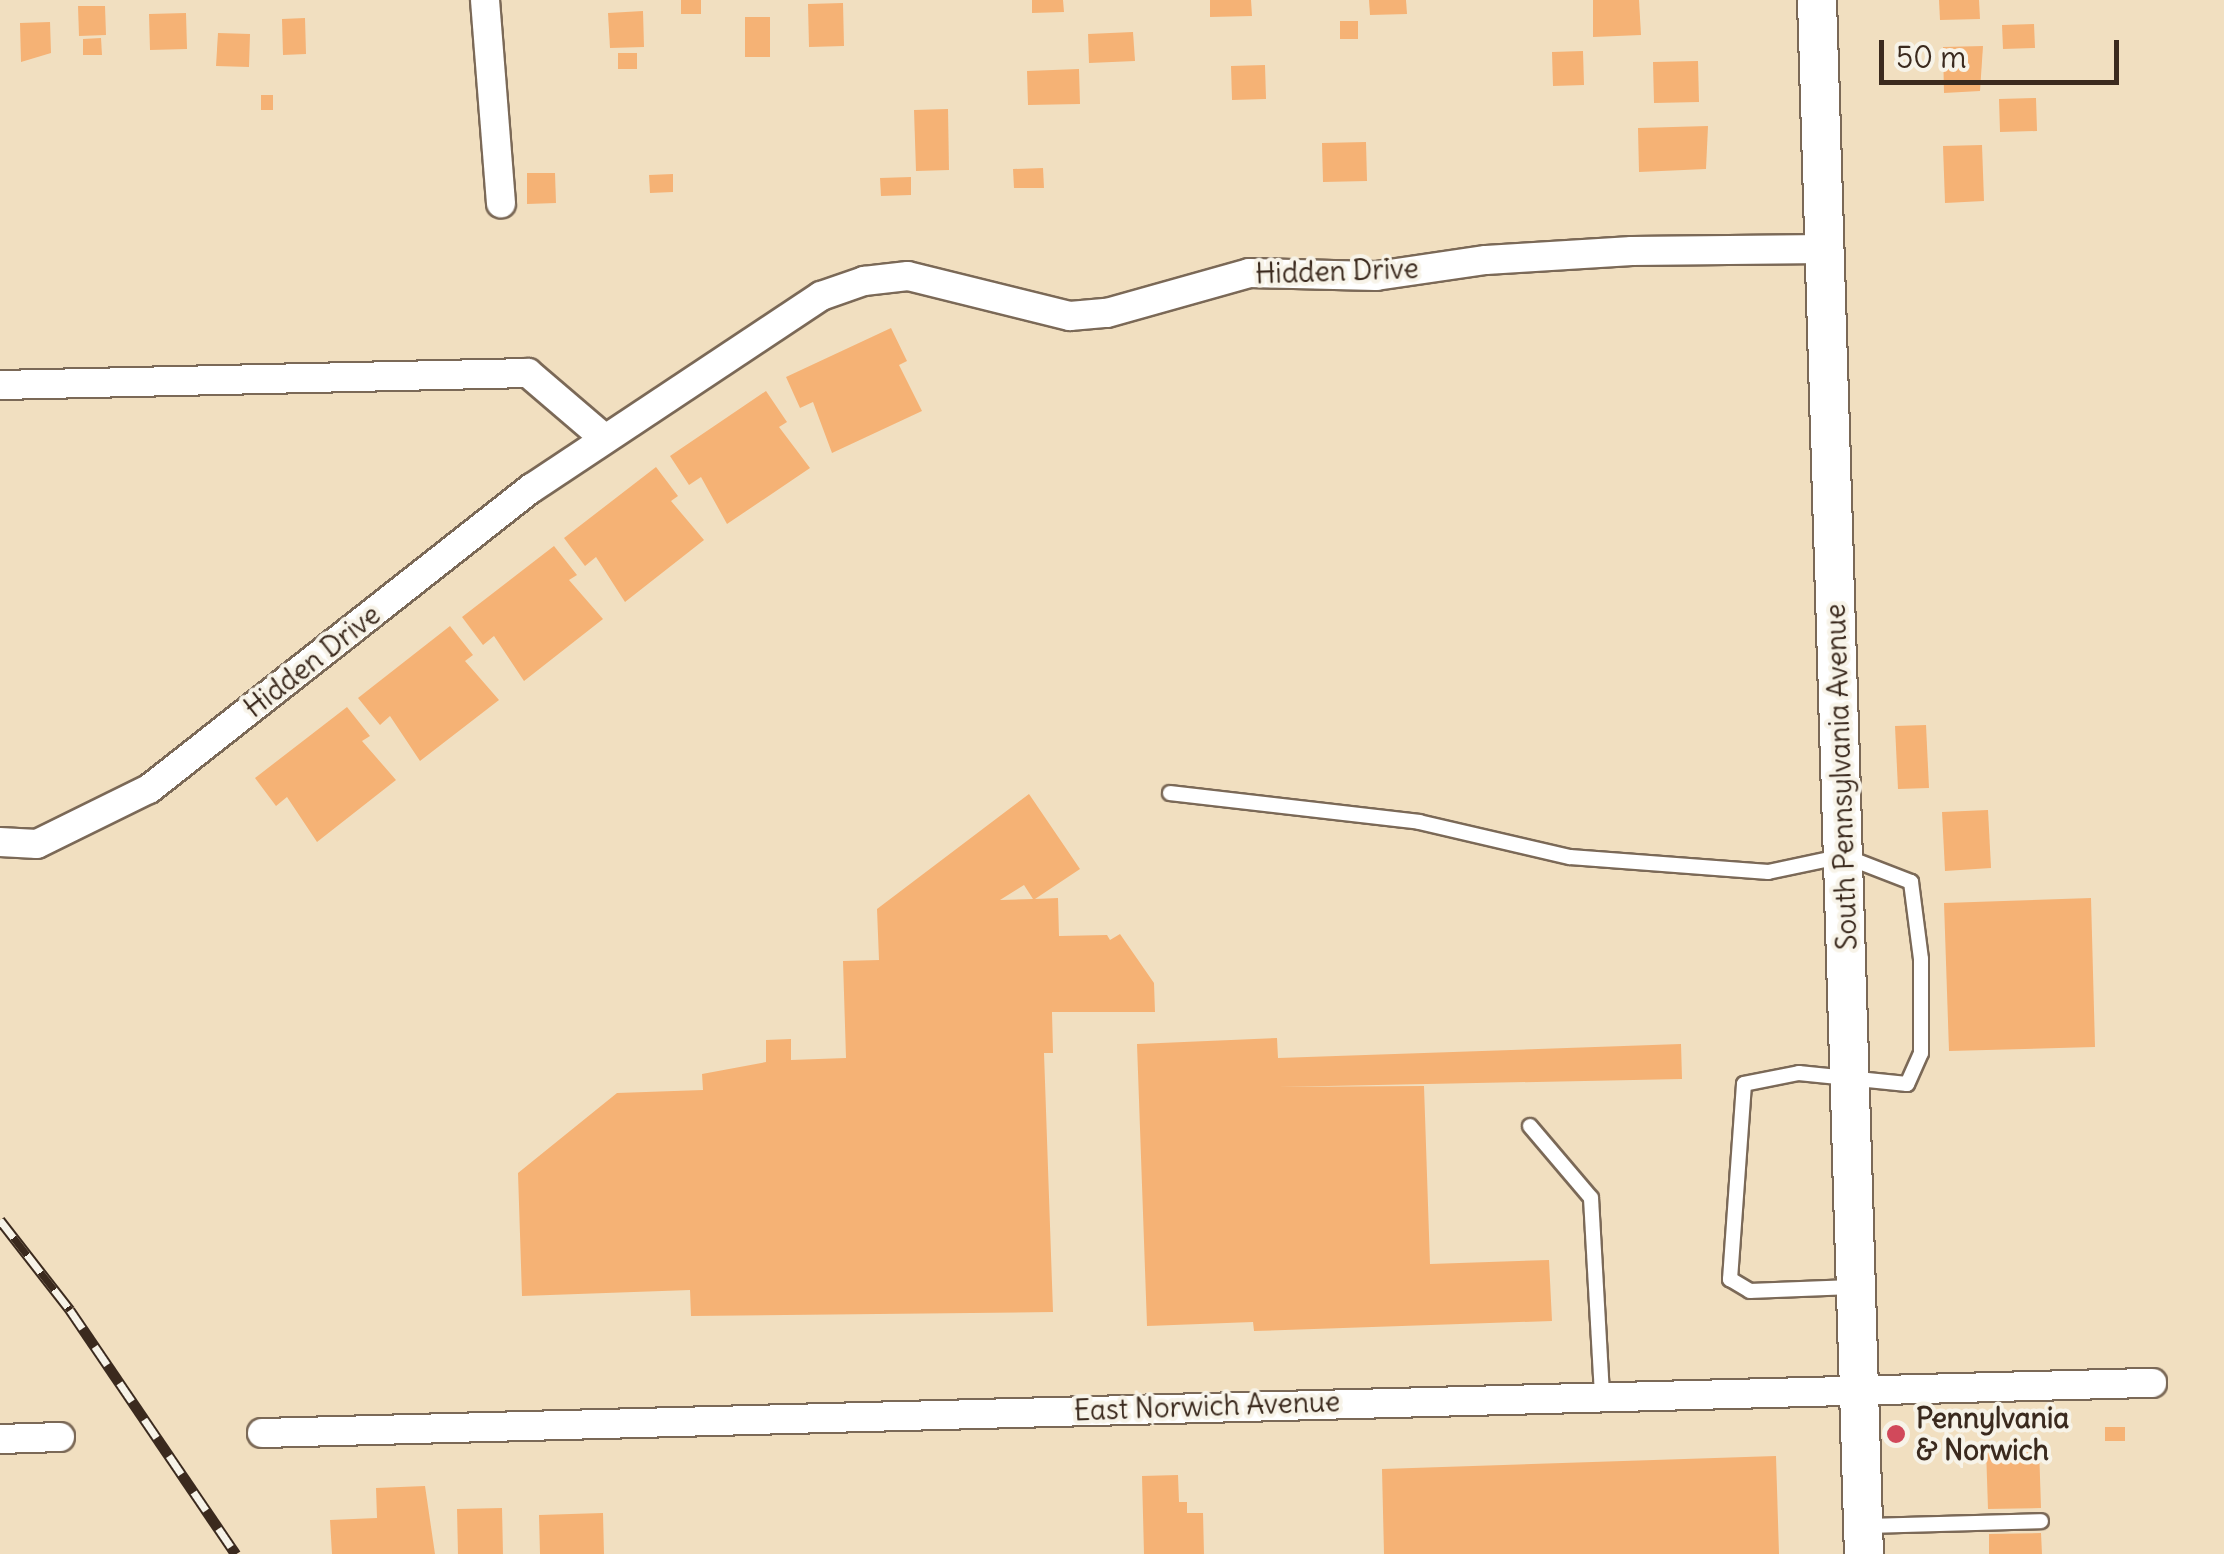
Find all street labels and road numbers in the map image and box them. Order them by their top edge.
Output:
street label: Hidden Drive [1255,251,1419,291]
street label: Hidden Drive [237,597,387,725]
street label: South Pennsylvania Avenue [1818,603,1864,951]
street label: East Norwich Avenue [1073,1385,1341,1427]

